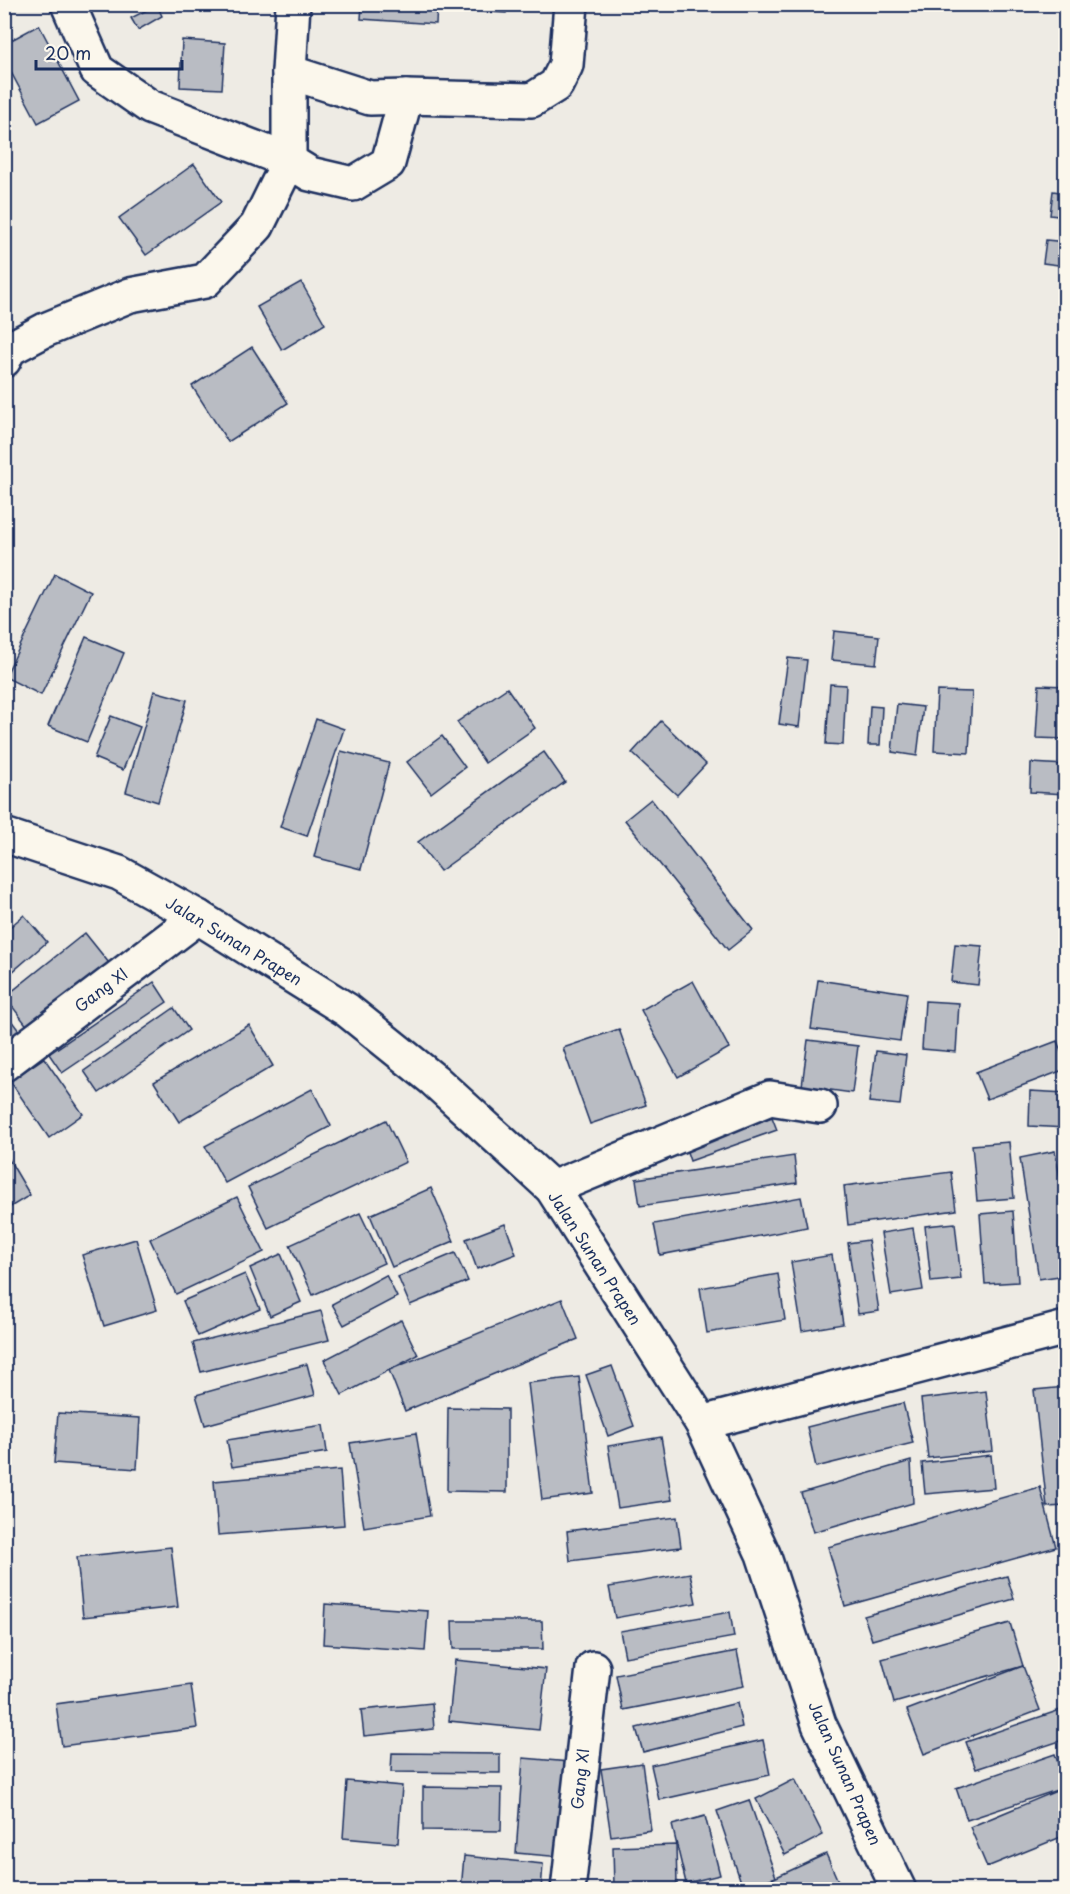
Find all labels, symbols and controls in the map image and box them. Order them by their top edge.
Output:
scale bar [36,33,182,71]
text: 20 m [45,39,91,66]
street label: Jalan Sunan Prapen [162,890,307,990]
street label: Gang XI [69,961,132,1017]
street label: Jalan Sunan Prapen [543,1186,648,1329]
street label: Jalan Sunan Prapen [803,1697,888,1849]
street label: Gang XI [564,1747,594,1811]

